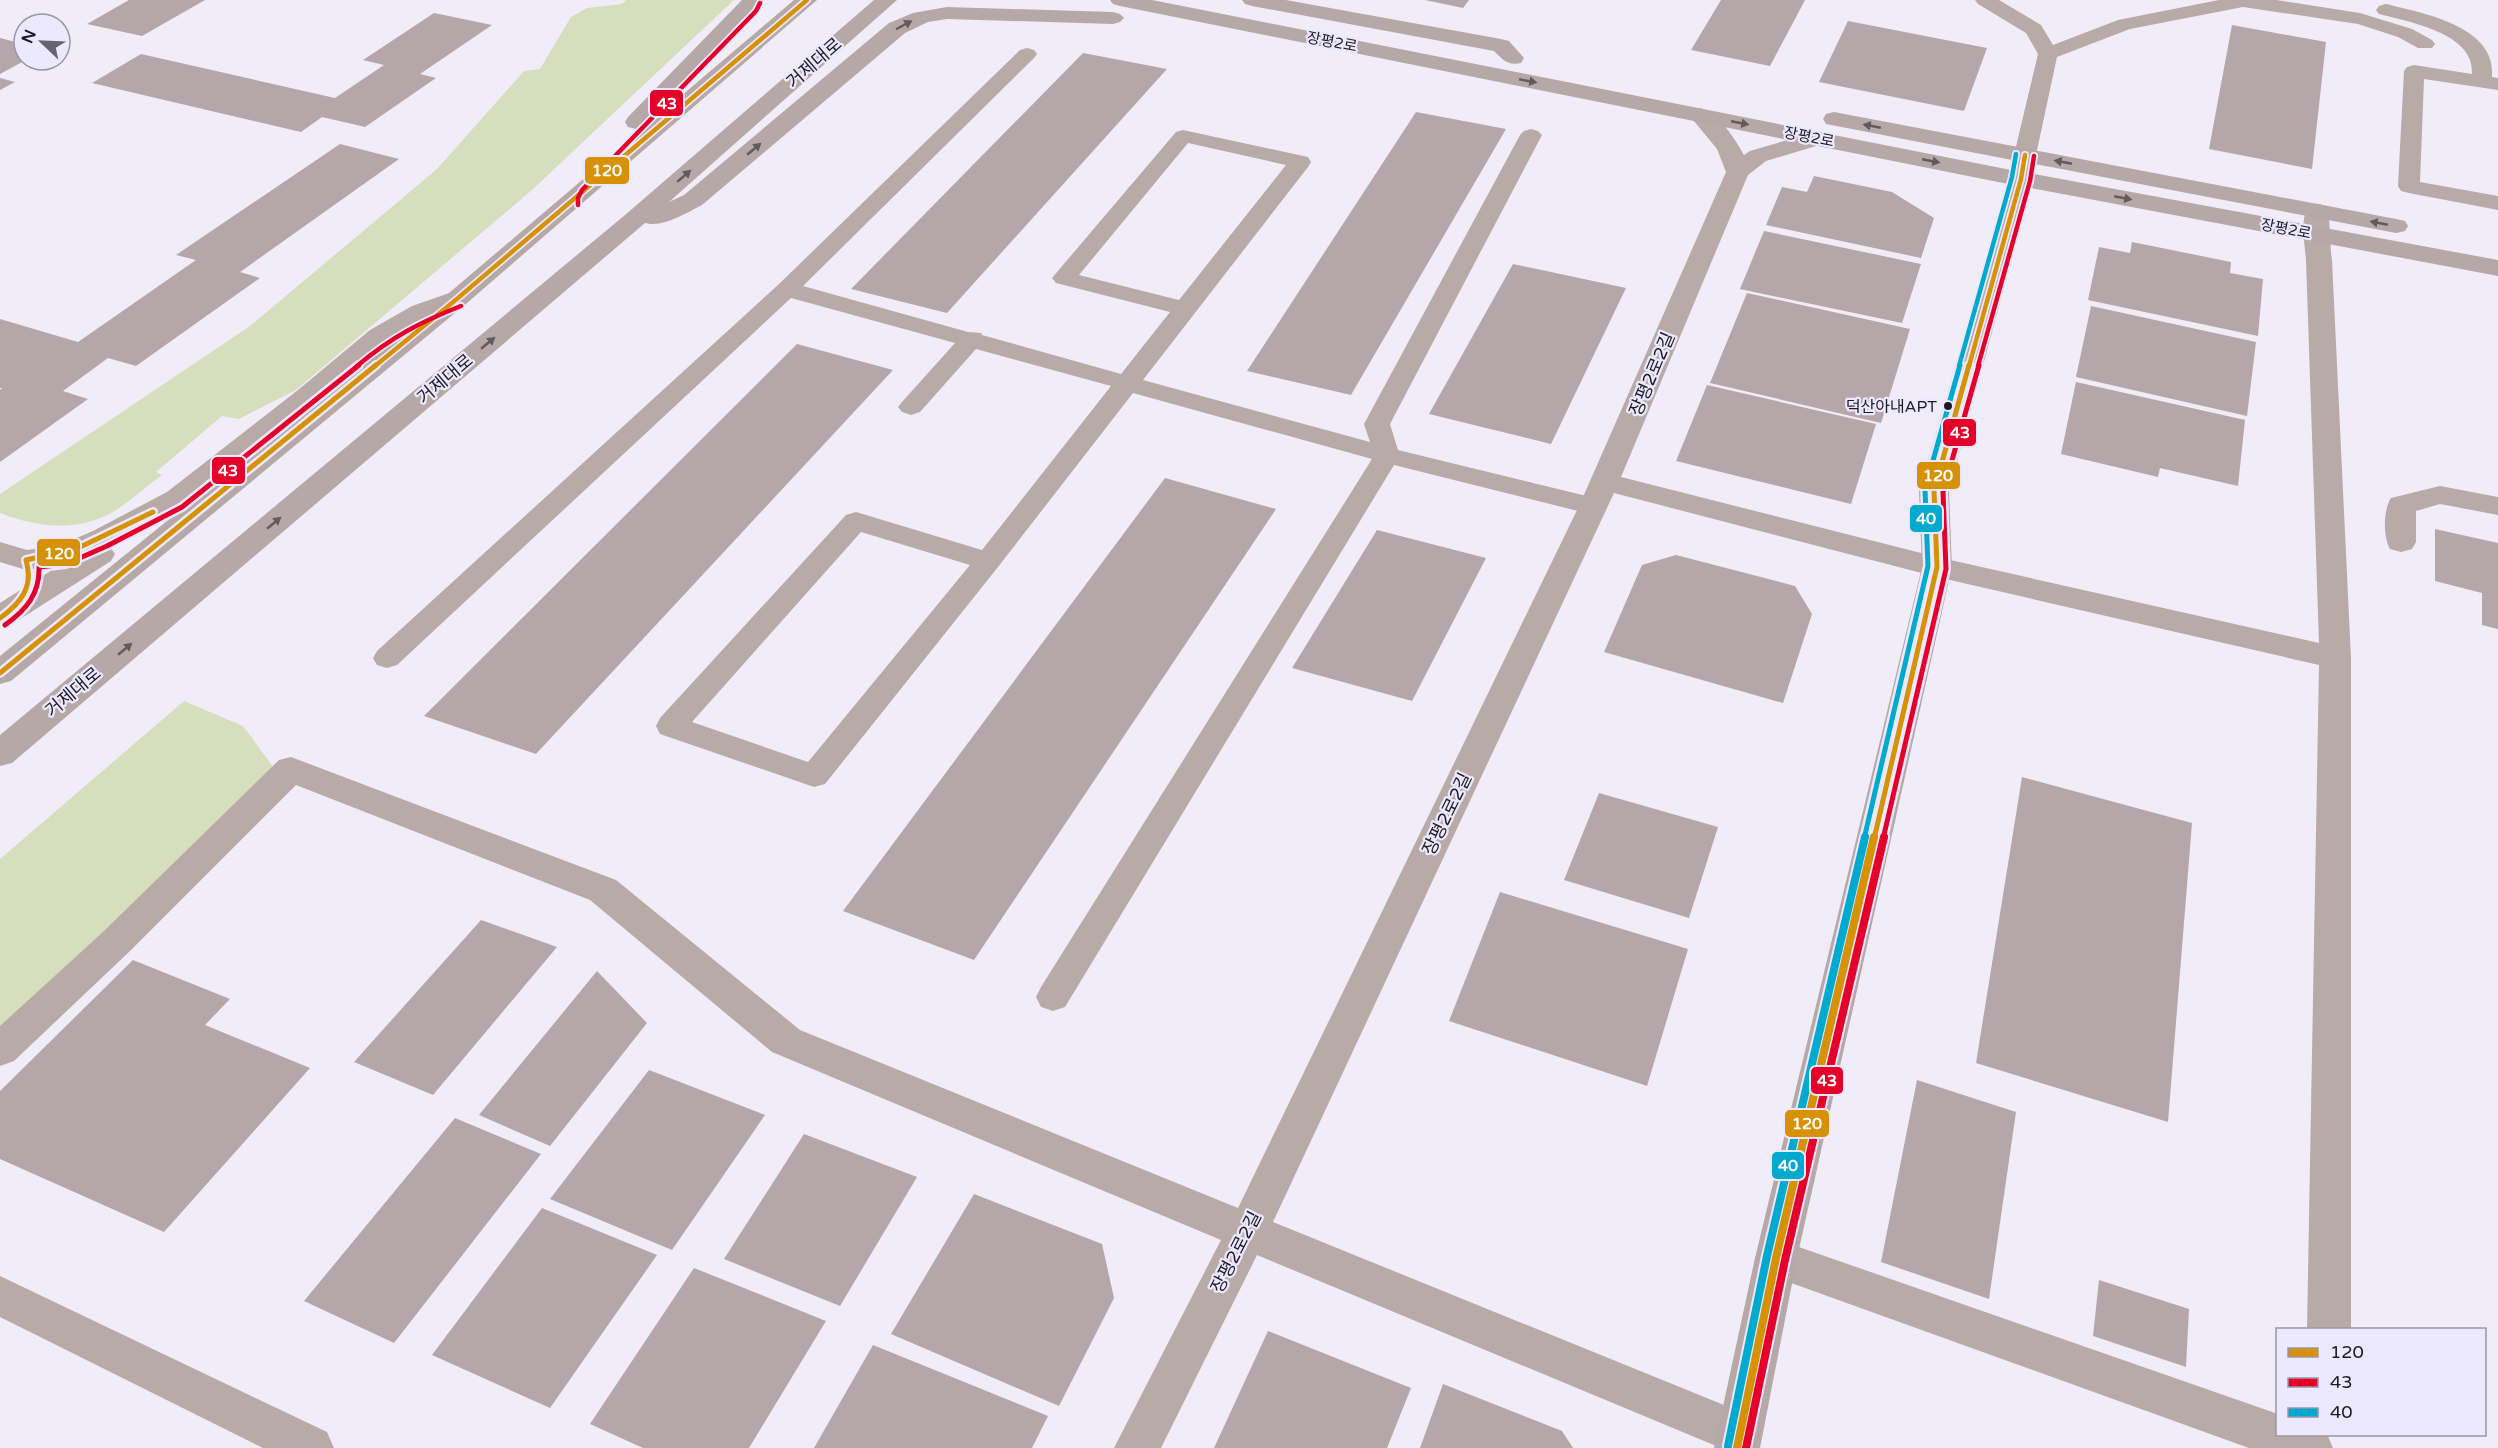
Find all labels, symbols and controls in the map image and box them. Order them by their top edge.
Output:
north arrow [12,12,72,72]
one-way arrow [896,20,913,30]
text: N [17,27,41,46]
street label: 장평2로 [1305,28,1359,56]
street label: 거제대로 [782,33,846,93]
one-way arrow [1519,77,1538,86]
line badge: 43 [649,89,684,117]
text: 43 [657,94,677,114]
one-way arrow [1730,119,1749,128]
one-way arrow [1862,121,1881,130]
street label: 장평2로 [1782,123,1836,151]
one-way arrow [746,143,761,156]
line badge: 120 [584,156,630,185]
one-way arrow [1922,157,1941,166]
one-way arrow [2054,157,2073,166]
text: 120 [592,161,622,181]
one-way arrow [676,170,691,183]
one-way arrow [2113,194,2132,203]
street label: 장평2로 [2259,215,2313,243]
one-way arrow [2369,218,2388,227]
street label: 장평2로2길 [1625,329,1679,419]
one-way arrow [480,337,495,350]
street label: 거제대로 [413,349,477,409]
place label: 덕산아내APT [1846,397,1937,417]
marker: 덕산아내APT [1942,400,1954,412]
line badge: 43 [1942,418,1977,447]
text: 43 [1950,423,1970,443]
line badge: 43 [211,456,246,485]
text: 43 [218,461,238,481]
line badge: 120 [1916,461,1961,490]
text: 120 [1923,466,1953,486]
line badge: 40 [1909,504,1943,533]
text: 40 [1916,509,1936,529]
one-way arrow [266,517,281,530]
line badge: 120 [36,538,81,567]
text: 120 [44,544,74,564]
one-way arrow [117,642,133,655]
street label: 거제대로 [41,662,105,722]
street label: 장평2로2길 [1418,769,1476,859]
line badge: 43 [1810,1066,1844,1095]
text: 43 [1817,1071,1837,1091]
line badge: 120 [1784,1109,1830,1138]
text: 120 [1792,1114,1822,1134]
line badge: 40 [1771,1151,1805,1180]
text: 40 [1778,1156,1798,1176]
street label: 장평2로2길 [1206,1207,1266,1297]
legend [2276,1328,2486,1436]
text: 120 [2330,1341,2364,1363]
text: 43 [2330,1371,2353,1393]
text: 40 [2330,1401,2353,1423]

